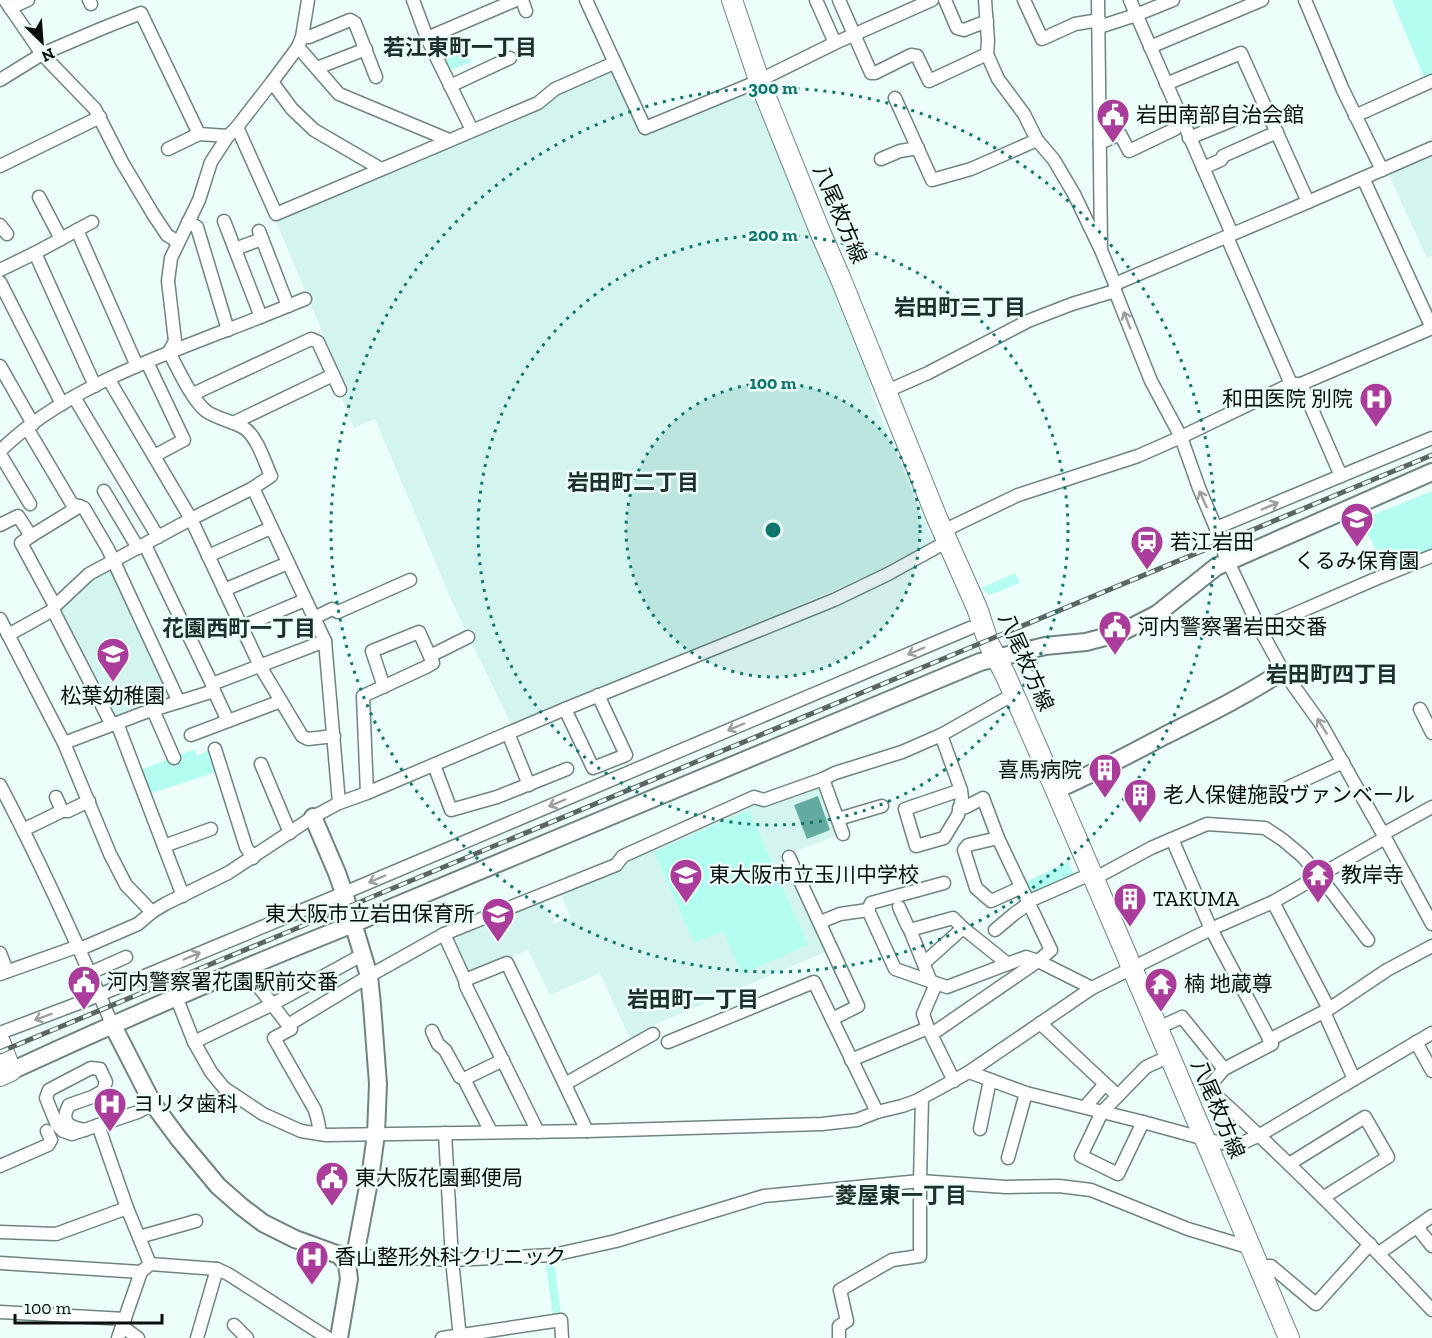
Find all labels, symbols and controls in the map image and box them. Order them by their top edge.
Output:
north arrow [12,12,72,72]
district label: 若江東町一丁目 [383,34,537,61]
text: N [39,44,58,66]
text: 300 m [748,77,798,99]
public building icon: 岩田南部自治会館 [1095,97,1131,144]
place label: 岩田南部自治会館 [1136,102,1304,127]
street label: 八尾枚方線 [808,161,872,267]
text: 200 m [748,224,798,246]
district label: 岩田町三丁目 [894,294,1026,321]
one-way arrow [1121,311,1132,329]
text: 100 m [749,372,797,394]
hospital icon: 和田医院 別院 [1358,381,1394,428]
place label: 和田医院 別院 [1222,386,1353,411]
district label: 岩田町二丁目 [567,469,699,496]
one-way arrow [1197,490,1208,508]
one-way arrow [1261,500,1279,511]
school or university icon: くるみ保育園 [1339,501,1375,548]
centre of rings [763,520,783,540]
station icon: 若江岩田 [1129,524,1165,571]
place label: 若江岩田 [1170,529,1254,554]
place label: くるみ保育園 [1294,548,1420,573]
street label: 八尾枚方線 [994,609,1059,715]
public building icon: 河内警察署岩田交番 [1097,609,1133,656]
place label: 河内警察署岩田交番 [1138,614,1327,639]
district label: 花園西町一丁目 [162,615,316,642]
school or university icon: 松葉幼稚園 [95,636,131,683]
one-way arrow [907,646,925,657]
district label: 岩田町四丁目 [1266,661,1398,688]
place label: 松葉幼稚園 [61,683,166,708]
one-way arrow [1316,718,1328,735]
one-way arrow [727,722,746,733]
building icon: 喜馬病院 [1087,752,1123,799]
place label: 喜馬病院 [998,757,1082,782]
building icon: 老人保健施設ヴァンベール [1122,777,1158,824]
place label: 老人保健施設ヴァンベール [1163,782,1415,807]
one-way arrow [548,798,566,809]
school or university icon: 東大阪市立玉川中学校 [668,857,704,904]
temple icon: 教岸寺 [1300,857,1336,904]
place label: 東大阪市立玉川中学校 [709,862,919,887]
place label: 教岸寺 [1341,862,1404,887]
one-way arrow [368,874,387,885]
building icon: TAKUMA [1112,881,1148,928]
place label: TAKUMA [1153,886,1240,911]
school or university icon: 東大阪市立岩田保育所 [480,896,516,943]
place label: 東大阪市立岩田保育所 [265,901,475,926]
one-way arrow [182,950,201,961]
public building icon: 河内警察署花園駅前交番 [66,964,102,1011]
temple icon: 楠 地蔵尊 [1143,966,1179,1013]
place label: 河内警察署花園駅前交番 [107,969,338,994]
place label: 楠 地蔵尊 [1184,971,1273,996]
district label: 岩田町一丁目 [627,986,759,1013]
one-way arrow [35,1012,53,1023]
street label: 八尾枚方線 [1186,1056,1250,1162]
hospital icon: ヨリタ歯科 [92,1086,128,1133]
place label: ヨリタ歯科 [133,1091,238,1116]
public building icon: 東大阪花園郵便局 [314,1160,350,1207]
place label: 東大阪花園郵便局 [355,1165,523,1190]
district label: 菱屋東一丁目 [835,1182,967,1209]
hospital icon: 香山整形外科クリニック [294,1239,330,1286]
place label: 香山整形外科クリニック [335,1244,566,1269]
scale bar [15,1287,162,1325]
text: 100 m [24,1297,72,1319]

